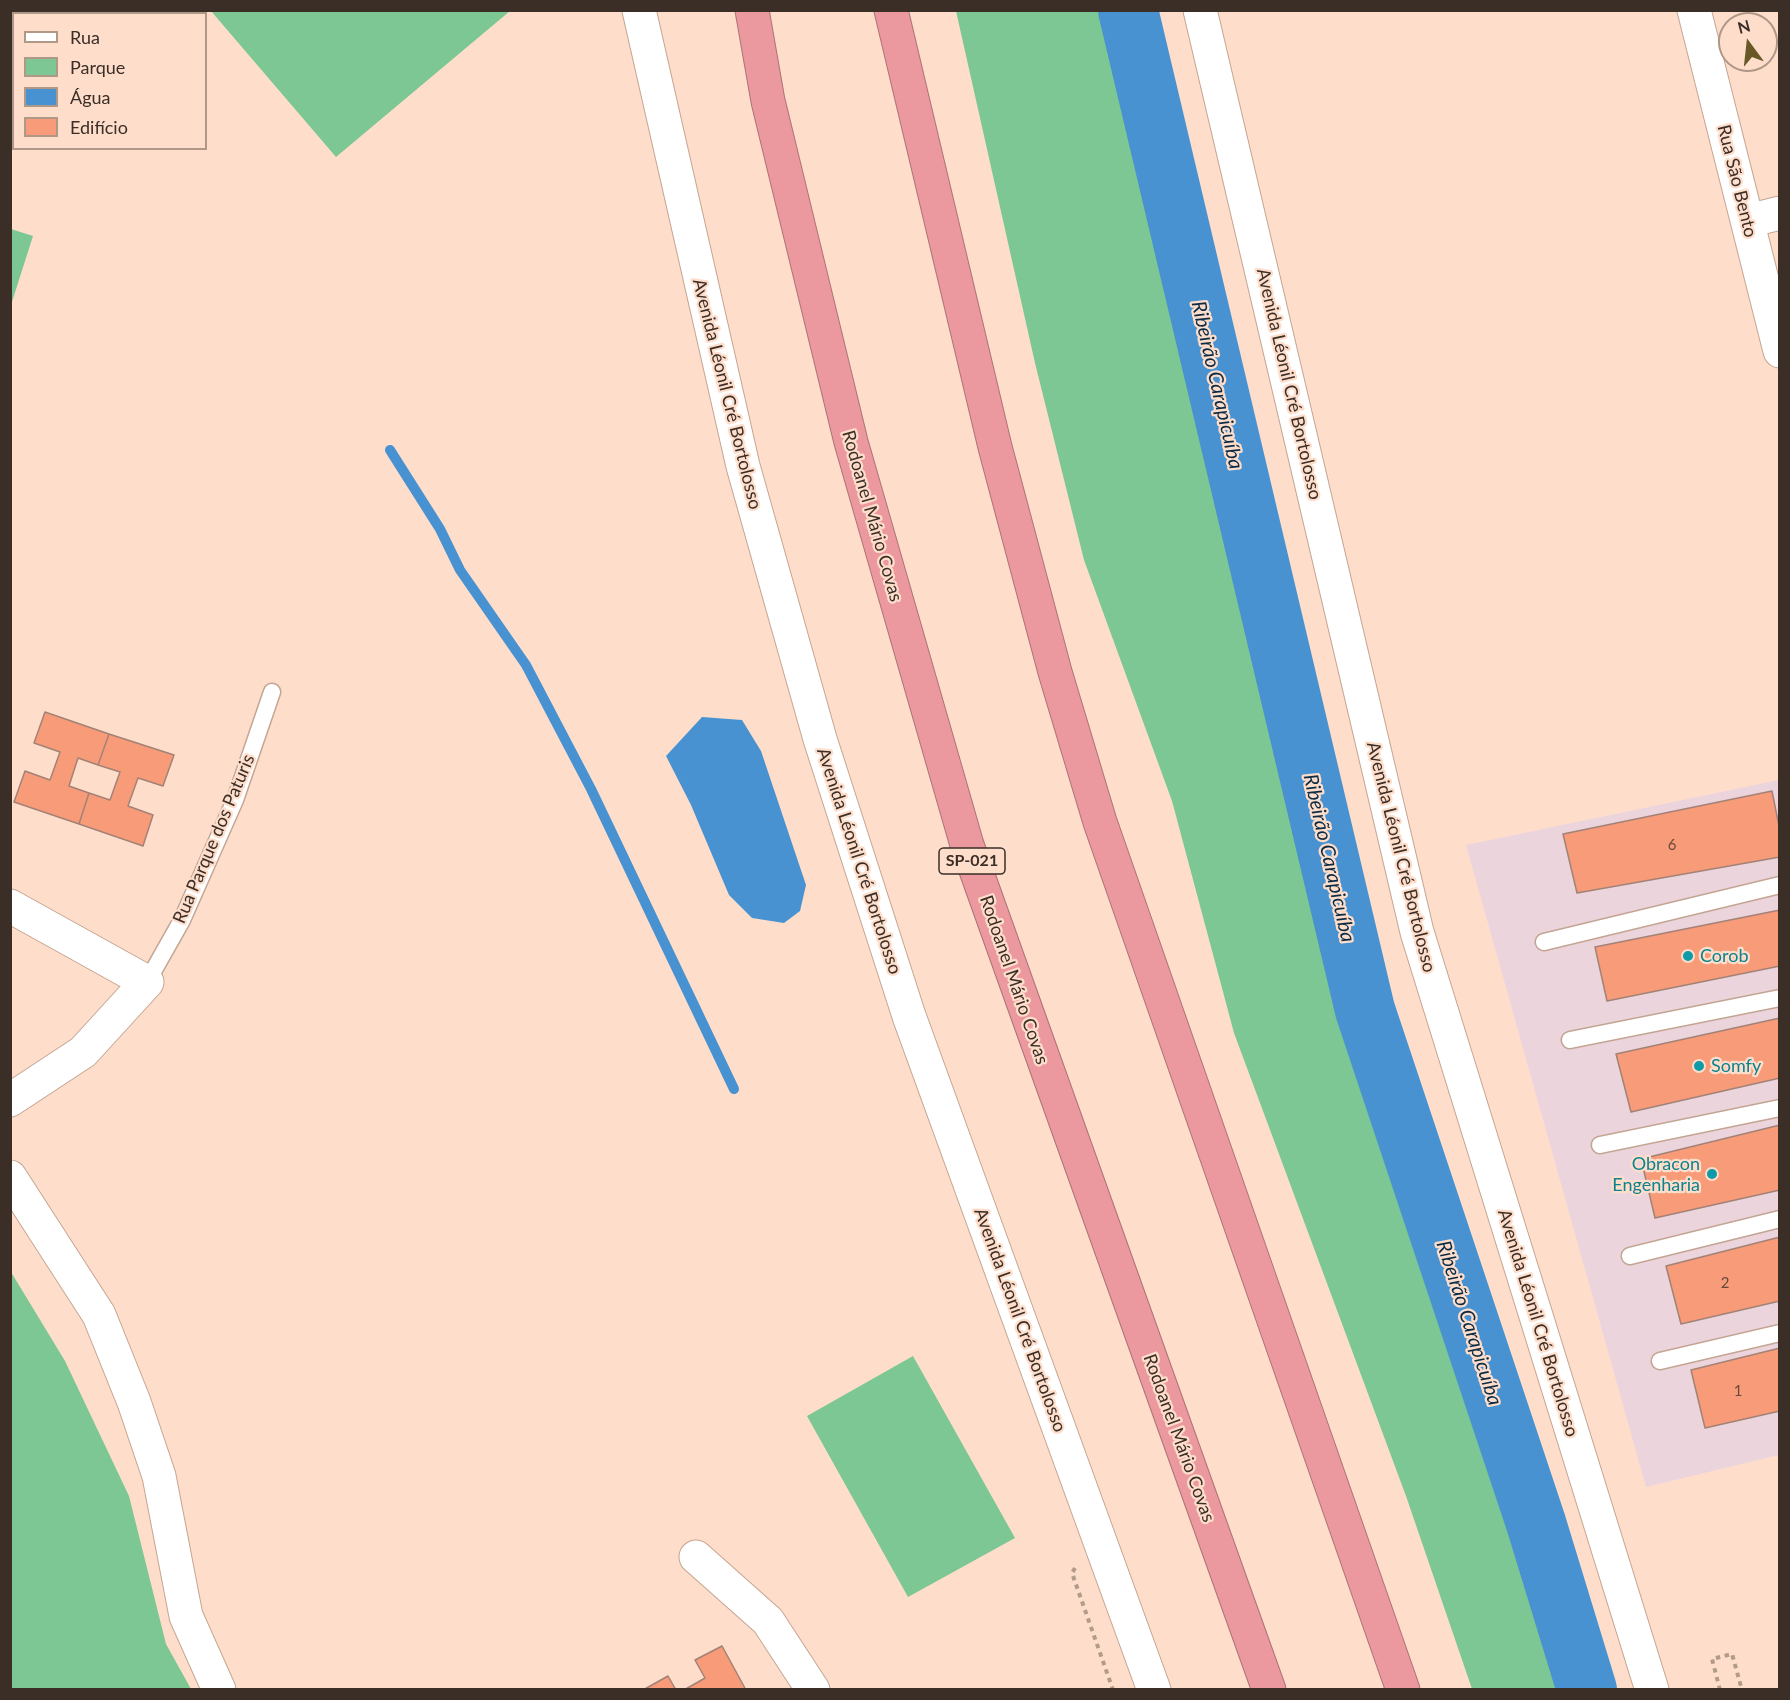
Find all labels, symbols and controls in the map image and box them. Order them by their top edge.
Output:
legend [12,12,207,150]
north arrow [1718,12,1778,72]
text: N [1735,15,1752,37]
text: Rua [70,26,100,48]
text: Parque [70,56,125,78]
text: Água [70,86,111,108]
text: Edifício [70,116,128,138]
street label: Rua São Bento [1713,122,1761,240]
street label: Avenida Léonil Cré Bortolosso [1252,266,1326,502]
street label: Avenida Léonil Cré Bortolosso [688,276,766,512]
water label: Ribeirão Carapicuíba [1186,299,1248,471]
street label: Rodoanel Mário Covas [837,428,907,604]
street label: Avenida Léonil Cré Bortolosso [1362,739,1440,975]
street label: Avenida Léonil Cré Bortolosso [812,745,906,977]
street label: Rua Parque dos Paturis [169,751,259,927]
water label: Ribeirão Carapicuíba [1298,772,1360,944]
house number: 6 [1668,836,1676,854]
road number: SP-021 [939,848,1005,874]
street label: Rodoanel Mário Covas [975,893,1053,1067]
place label: Corob [1700,945,1749,967]
marker: Corob [1681,949,1695,963]
place label: Somfy [1711,1055,1761,1077]
marker: Somfy [1692,1059,1706,1073]
place label: Obracon Engenharia [1612,1153,1700,1196]
marker: Obracon Engenharia [1705,1167,1719,1181]
street label: Avenida Léonil Cré Bortolosso [969,1205,1071,1435]
street label: Avenida Léonil Cré Bortolosso [1493,1207,1583,1439]
water label: Ribeirão Carapicuíba [1431,1238,1507,1408]
house number: 2 [1721,1274,1729,1292]
street label: Rodoanel Mário Covas [1139,1351,1219,1525]
house number: 1 [1734,1382,1742,1400]

